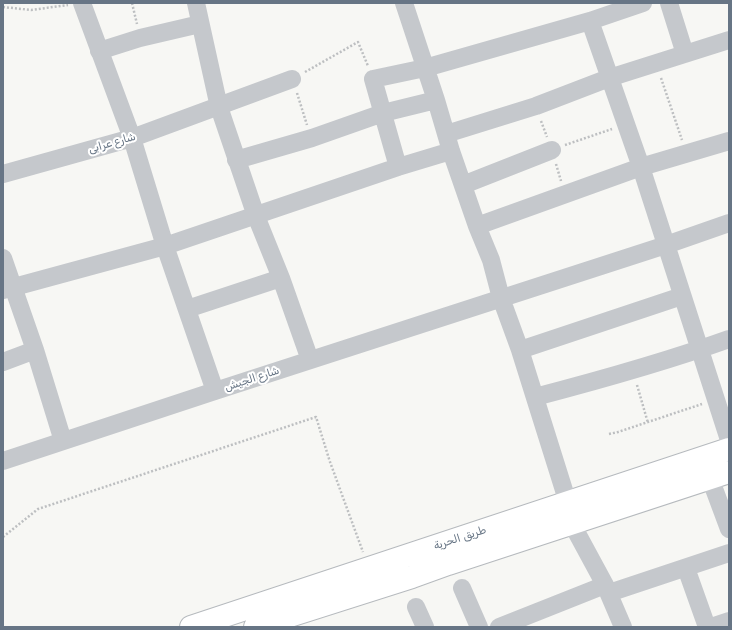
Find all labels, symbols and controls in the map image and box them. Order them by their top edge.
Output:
street label: شارع عرابى [87,130,137,156]
street label: شارع الجيش [223,364,281,394]
street label: طريق الحرية [432,523,488,553]

